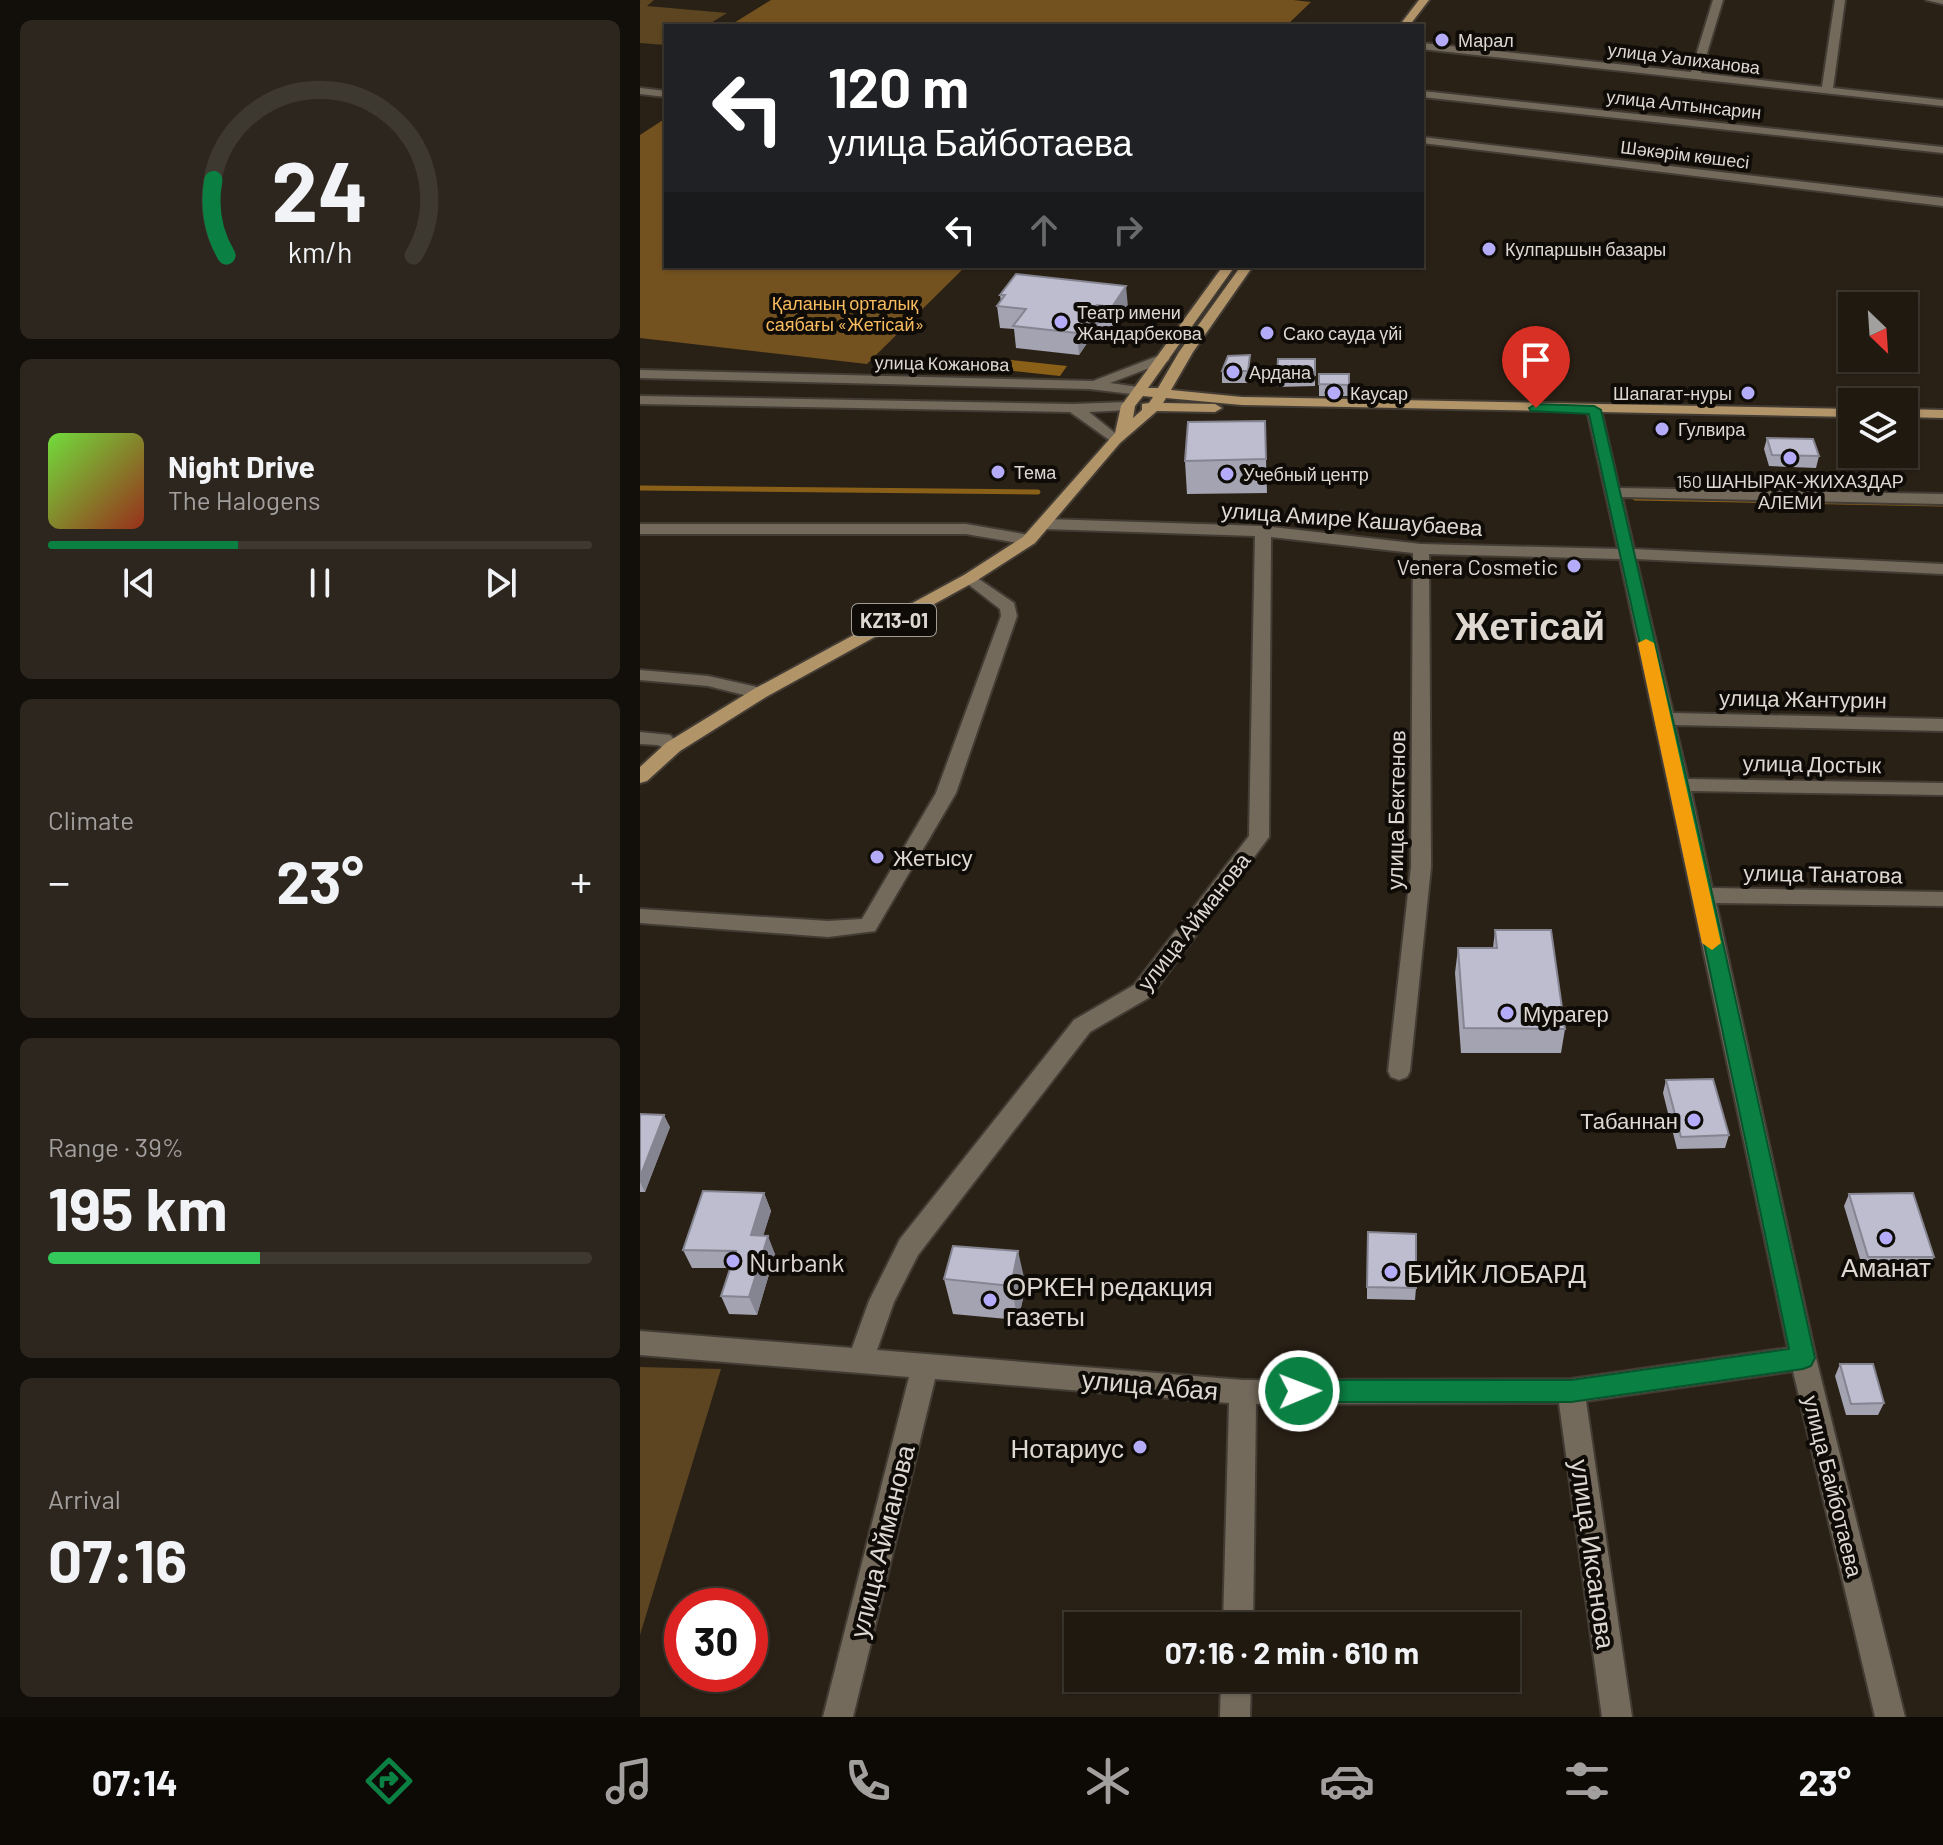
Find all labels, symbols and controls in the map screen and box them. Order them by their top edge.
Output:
place label: Марал [1458,29,1514,51]
marker: Марал [1433,31,1451,49]
street label: улица Уалиханова [1607,38,1762,78]
text: 120 m [828,52,969,119]
icon: left [696,56,800,160]
street label: улица Алтынсарин [1605,85,1763,123]
text: улица Байботаева [828,120,1133,163]
street label: Шәкәрім көшесі [1619,135,1751,173]
text: 24 [272,138,368,238]
icon: left [938,208,982,252]
icon: ahead [1022,208,1066,252]
icon: right [1106,208,1150,252]
text: km/h [288,234,352,269]
place label: Кулпаршын базары [1505,238,1666,260]
marker: Кулпаршын базары [1480,240,1498,258]
park label: Қаланың орталық саябағы «Жетісай» [766,292,924,335]
north arrow [1838,292,1918,372]
map controls [1838,292,1918,468]
place label: Театр имени Жандарбекова [1077,301,1203,344]
marker: Театр имени Жандарбекова [1052,313,1070,331]
place label: Сако сауда үйі [1283,322,1402,344]
marker: Сако сауда үйі [1258,324,1276,342]
pin [1502,326,1570,408]
icon: arrive [1514,338,1558,382]
street label: улица Кожанова [874,351,1011,375]
place label: Ардана [1249,361,1312,383]
marker: Ардана [1224,363,1242,381]
place label: Каусар [1350,382,1408,404]
place label: Шапагат-нуры [1613,382,1732,404]
marker: Каусар [1325,384,1343,402]
marker: Шапагат-нуры [1739,384,1757,402]
button: layers [1838,388,1918,468]
place label: Гулвира [1678,418,1746,440]
marker: Гулвира [1653,420,1671,438]
text: Night Drive [168,448,315,484]
marker: 150 ШАНЫРАК-ЖИХАЗДАР АЛЕМИ [1781,449,1799,467]
place label: Тема [1014,461,1057,483]
marker: Тема [989,463,1007,481]
place label: Учебный центр [1243,463,1369,485]
marker: Учебный центр [1218,465,1236,483]
place label: 150 ШАНЫРАК-ЖИХАЗДАР АЛЕМИ [1676,470,1904,513]
text: The Halogens [168,484,320,515]
street label: улица Амире Кашаубаева [1220,496,1484,541]
place label: Venera Cosmetic [1397,553,1558,579]
marker: Venera Cosmetic [1565,557,1583,575]
icon: previous [117,561,161,605]
icon: pause [298,561,342,605]
icon: next [479,561,523,605]
district label: Жетісай [1454,602,1605,648]
road number: KZ13-01 [852,604,936,636]
street label: улица Жантурин [1719,684,1887,713]
street label: улица Бектенов [1381,730,1410,890]
street label: улица Достык [1742,749,1882,778]
text: Climate [48,804,134,835]
text: 23° [276,844,364,916]
place label: Жетысу [893,844,972,871]
street label: улица Айманова [1131,846,1256,996]
marker: Жетысу [868,848,886,866]
text: − [48,854,70,907]
text: + [570,854,592,907]
street label: улица Танатова [1743,859,1904,888]
place label: Мурагер [1523,1000,1609,1027]
marker: Мурагер [1498,1004,1516,1022]
place label: Табаннан [1580,1107,1678,1133]
marker: Табаннан [1685,1111,1703,1129]
text: Range · 39% [48,1131,184,1162]
text: 195 km [48,1171,228,1243]
marker: Аманат [1877,1229,1895,1247]
place label: Nurbank [749,1246,844,1277]
place label: Аманат [1841,1251,1931,1282]
marker: Nurbank [724,1252,742,1270]
place label: БИЙК ЛОБАРД [1407,1257,1587,1288]
marker: БИЙК ЛОБАРД [1382,1263,1400,1281]
place label: ОРКЕН редакция газеты [1006,1270,1213,1331]
marker: ОРКЕН редакция газеты [981,1291,999,1309]
position arrow [1257,1349,1341,1433]
street label: улица Абая [1080,1363,1220,1405]
street label: улица Байботаева [1798,1393,1869,1580]
place label: Нотариус [1011,1432,1124,1463]
marker: Нотариус [1131,1438,1149,1456]
street label: улица Айманова [842,1441,920,1641]
street label: улица Иксанова [1565,1457,1623,1651]
text: Arrival [48,1483,121,1514]
text: 07:16 [48,1523,187,1595]
speed limit sign: 30 [664,1588,768,1692]
text: 07:16 · 2 min · 610 m [1165,1634,1419,1670]
icon: directions [361,1753,417,1809]
icon: music [601,1753,657,1809]
icon: phone [840,1753,896,1809]
icon: climate [1080,1753,1136,1809]
icon: car [1319,1753,1375,1809]
icon: filters [1559,1753,1615,1809]
text: 07:14 [92,1760,178,1803]
text: 23° [1799,1760,1851,1803]

